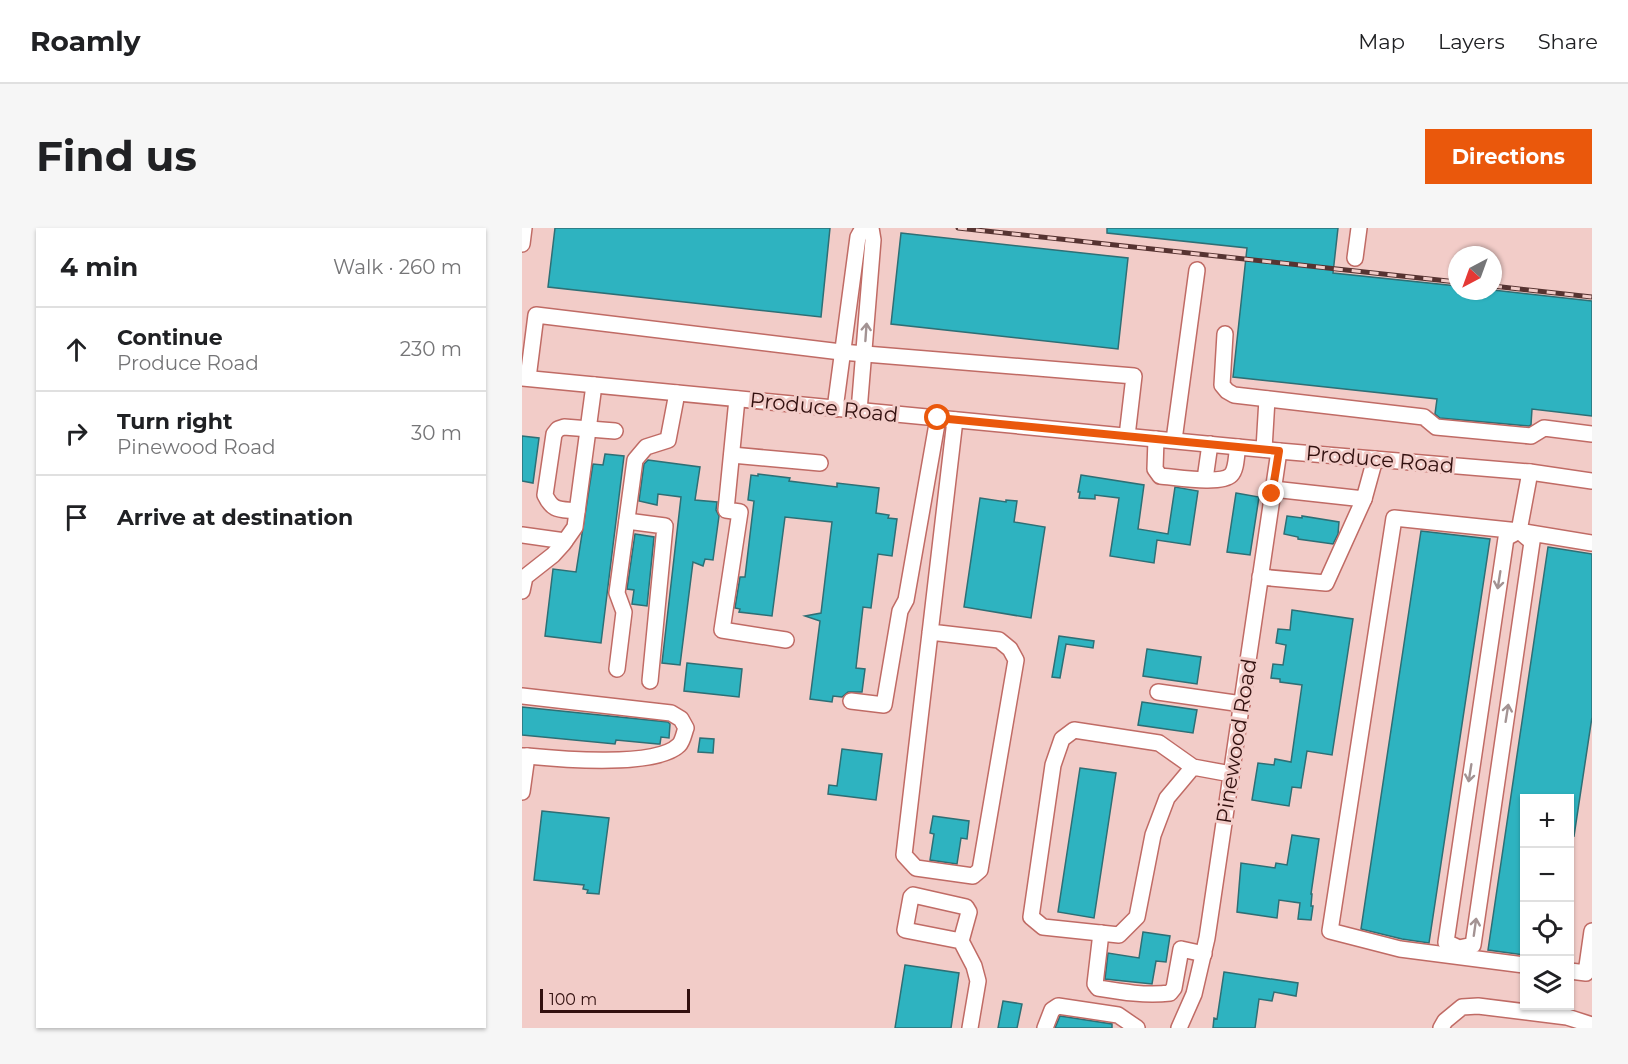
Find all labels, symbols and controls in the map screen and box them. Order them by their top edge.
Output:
text: Roamly [30,24,140,58]
text: Map [1358,29,1405,54]
text: Layers [1438,29,1505,54]
text: Share [1538,29,1598,54]
button: Directions [1425,129,1592,184]
text: Find us [36,130,197,182]
north arrow [1448,246,1502,300]
text: 4 min [60,251,138,283]
text: Walk · 260 m [333,255,462,279]
one-way arrow [861,322,872,342]
text: Continue [117,324,223,351]
icon: ahead [60,333,93,366]
text: 230 m [400,337,462,361]
text: Produce Road [117,351,259,375]
street label: Produce Road [749,387,899,427]
route start [924,404,950,430]
text: Turn right [117,408,232,435]
icon: right [60,417,93,450]
text: 30 m [411,421,462,445]
text: Pinewood Road [117,435,276,459]
street label: Produce Road [1305,440,1455,478]
route end [1258,480,1284,506]
icon: arrive [60,501,93,534]
text: Arrive at destination [117,504,353,531]
one-way arrow [1494,570,1505,590]
street label: Pinewood Road [1211,657,1261,825]
one-way arrow [1501,704,1512,724]
one-way arrow [1465,763,1476,783]
map controls [1520,794,1574,1010]
button: + [1520,794,1574,848]
button: − [1520,848,1574,902]
button: locate [1520,902,1574,956]
one-way arrow [1470,917,1481,937]
button: layers [1520,956,1574,1010]
scale bar [540,986,690,1014]
text: 100 m [549,990,597,1009]

